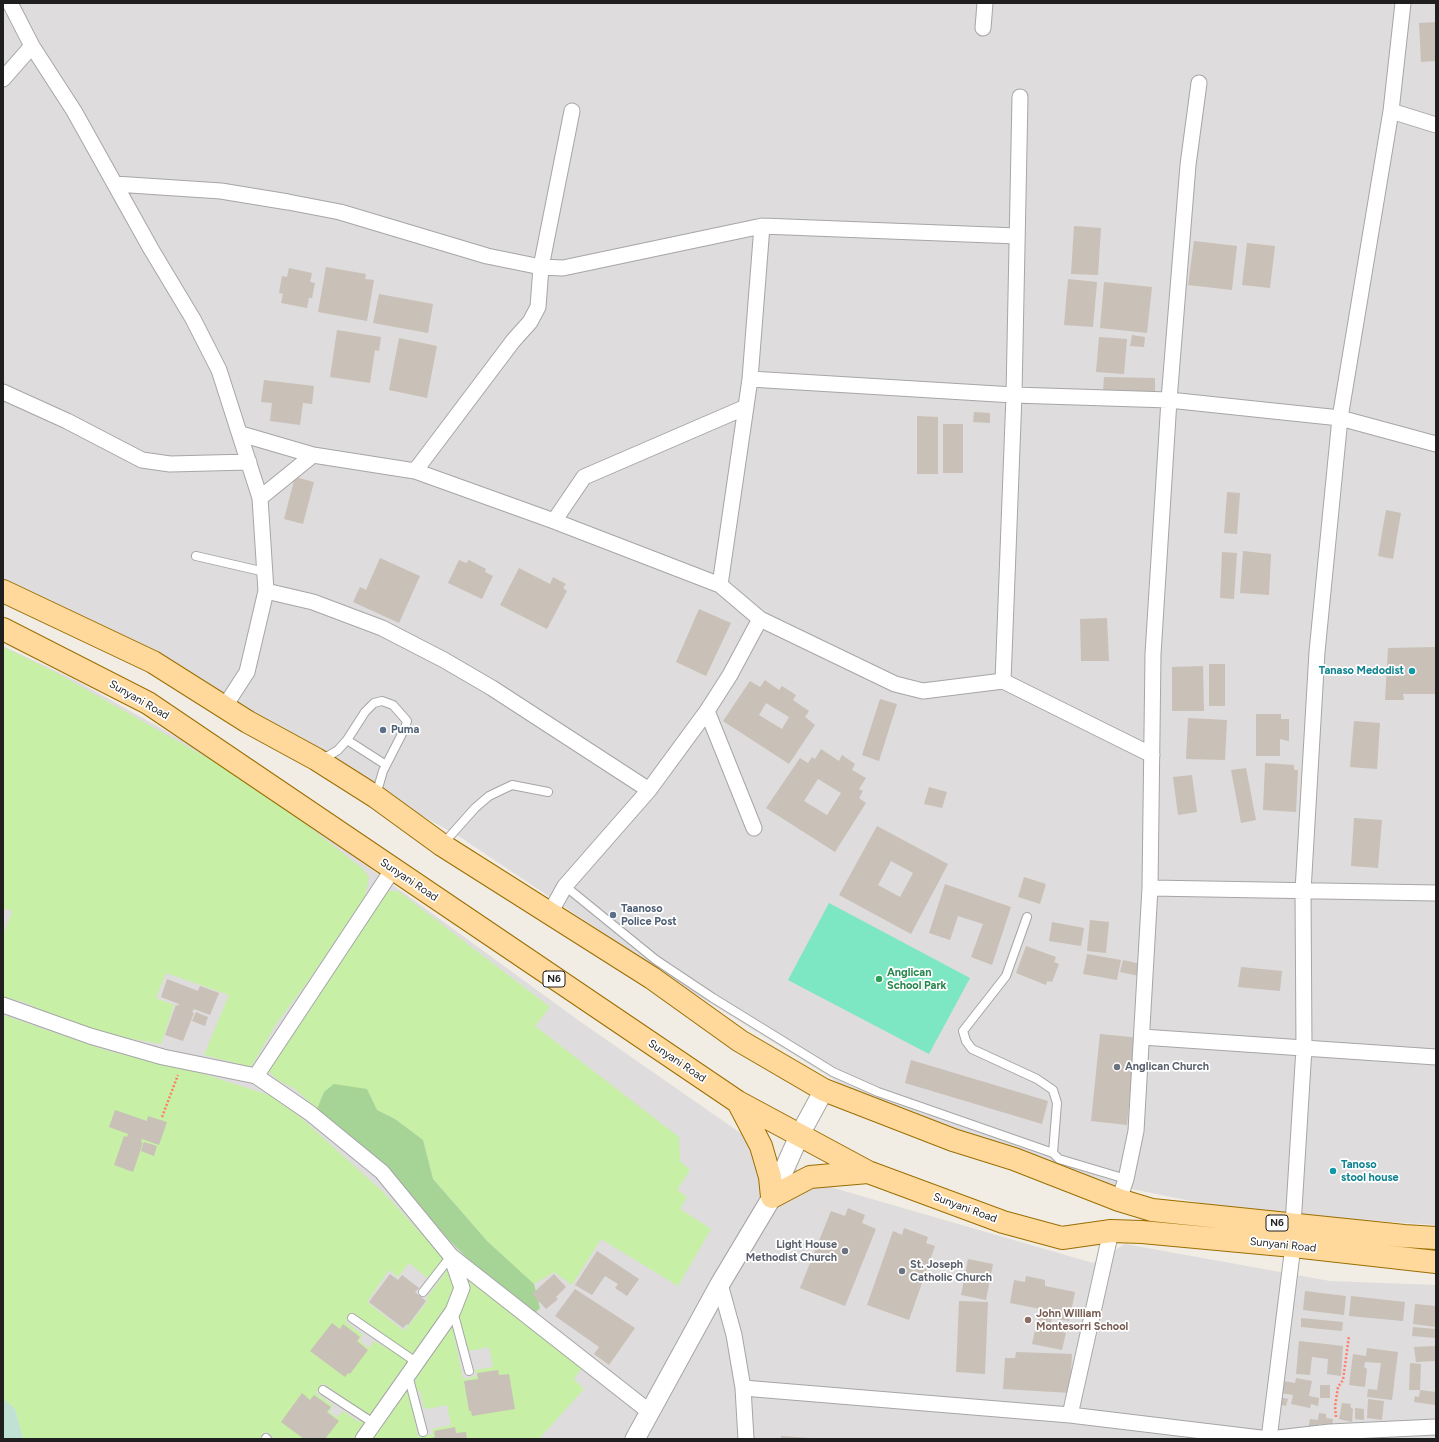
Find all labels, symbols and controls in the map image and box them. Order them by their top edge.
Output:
place label: Tanaso Medodist [1319,664,1404,678]
marker: Tanaso Medodist [1407,666,1417,676]
street label: Sunyani Road [107,678,171,722]
place label: Puma [391,723,419,737]
marker: Puma [378,725,388,735]
street label: Sunyani Road [378,856,440,904]
place label: Taanoso Police Post [621,902,677,928]
marker: Taanoso Police Post [608,910,618,920]
place label: Anglican School Park [887,966,947,992]
road number: N6 [543,971,565,987]
marker: Anglican School Park [874,974,884,984]
street label: Sunyani Road [646,1037,708,1085]
place label: Anglican Church [1125,1060,1209,1074]
marker: Anglican Church [1112,1062,1122,1072]
place label: Tanoso stool house [1341,1158,1399,1184]
marker: Tanoso stool house [1328,1166,1338,1176]
street label: Sunyani Road [931,1190,999,1226]
road number: N6 [1266,1215,1288,1231]
street label: Sunyani Road [1249,1235,1317,1255]
place label: Light House Methodist Church [746,1238,837,1264]
marker: Light House Methodist Church [840,1246,850,1256]
place label: St. Joseph Catholic Church [910,1258,992,1284]
marker: St. Joseph Catholic Church [897,1266,907,1276]
place label: John William Montesorri School [1036,1307,1128,1333]
marker: John William Montesorri School [1023,1315,1033,1325]

